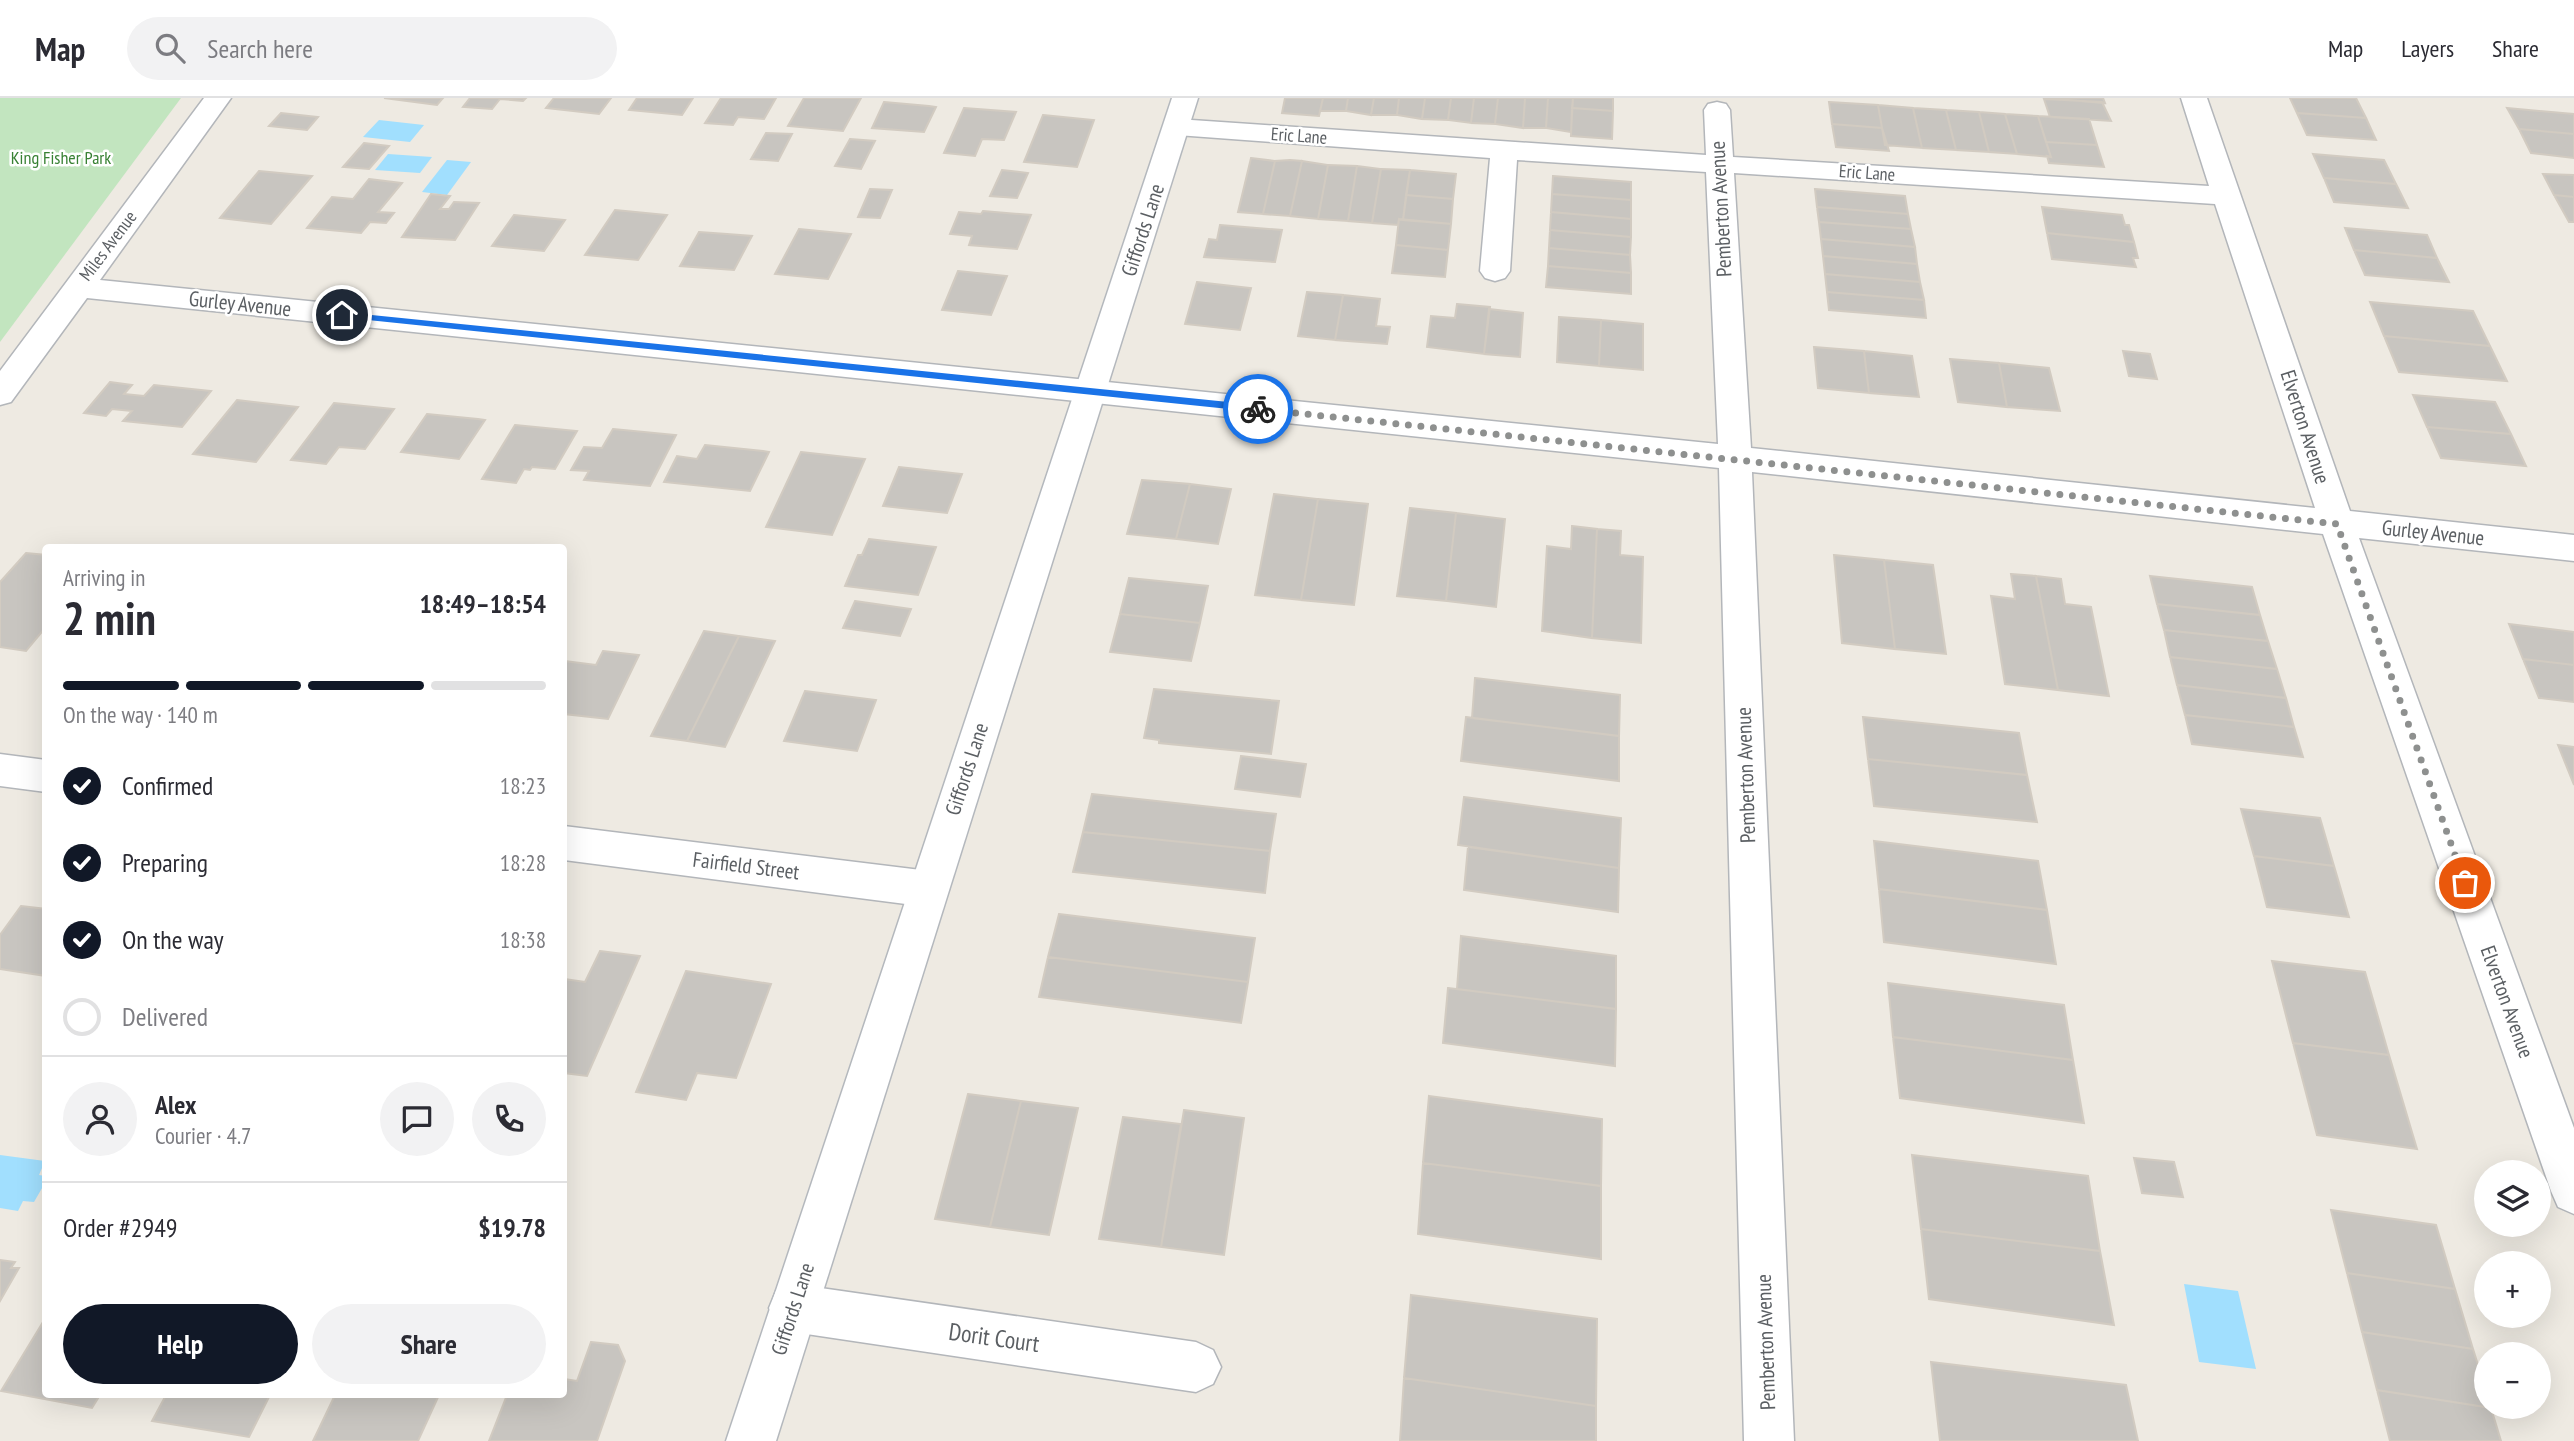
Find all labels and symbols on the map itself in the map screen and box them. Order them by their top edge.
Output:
street label: Eric Lane [1270,122,1328,149]
street label: Pemberton Avenue [1703,140,1738,278]
park label: King Fisher Park [11,146,111,169]
street label: Eric Lane [1838,159,1896,186]
street label: Giffords Lane [1115,180,1170,280]
street label: Miles Avenue [74,206,141,285]
street label: Gurley Avenue [188,285,293,322]
pin [312,285,372,345]
street label: Elverton Avenue [2274,367,2337,487]
courier [1223,374,1293,444]
street label: Gurley Avenue [2381,514,2486,551]
street label: Pemberton Avenue [1730,707,1761,844]
street label: Giffords Lane [939,719,994,819]
street label: Fairfield Street [691,846,801,885]
pin [2435,853,2495,913]
street label: Elverton Avenue [2475,942,2540,1062]
street label: Giffords Lane [765,1259,820,1359]
street label: Pemberton Avenue [1750,1274,1781,1411]
street label: Dorit Court [947,1316,1042,1359]

